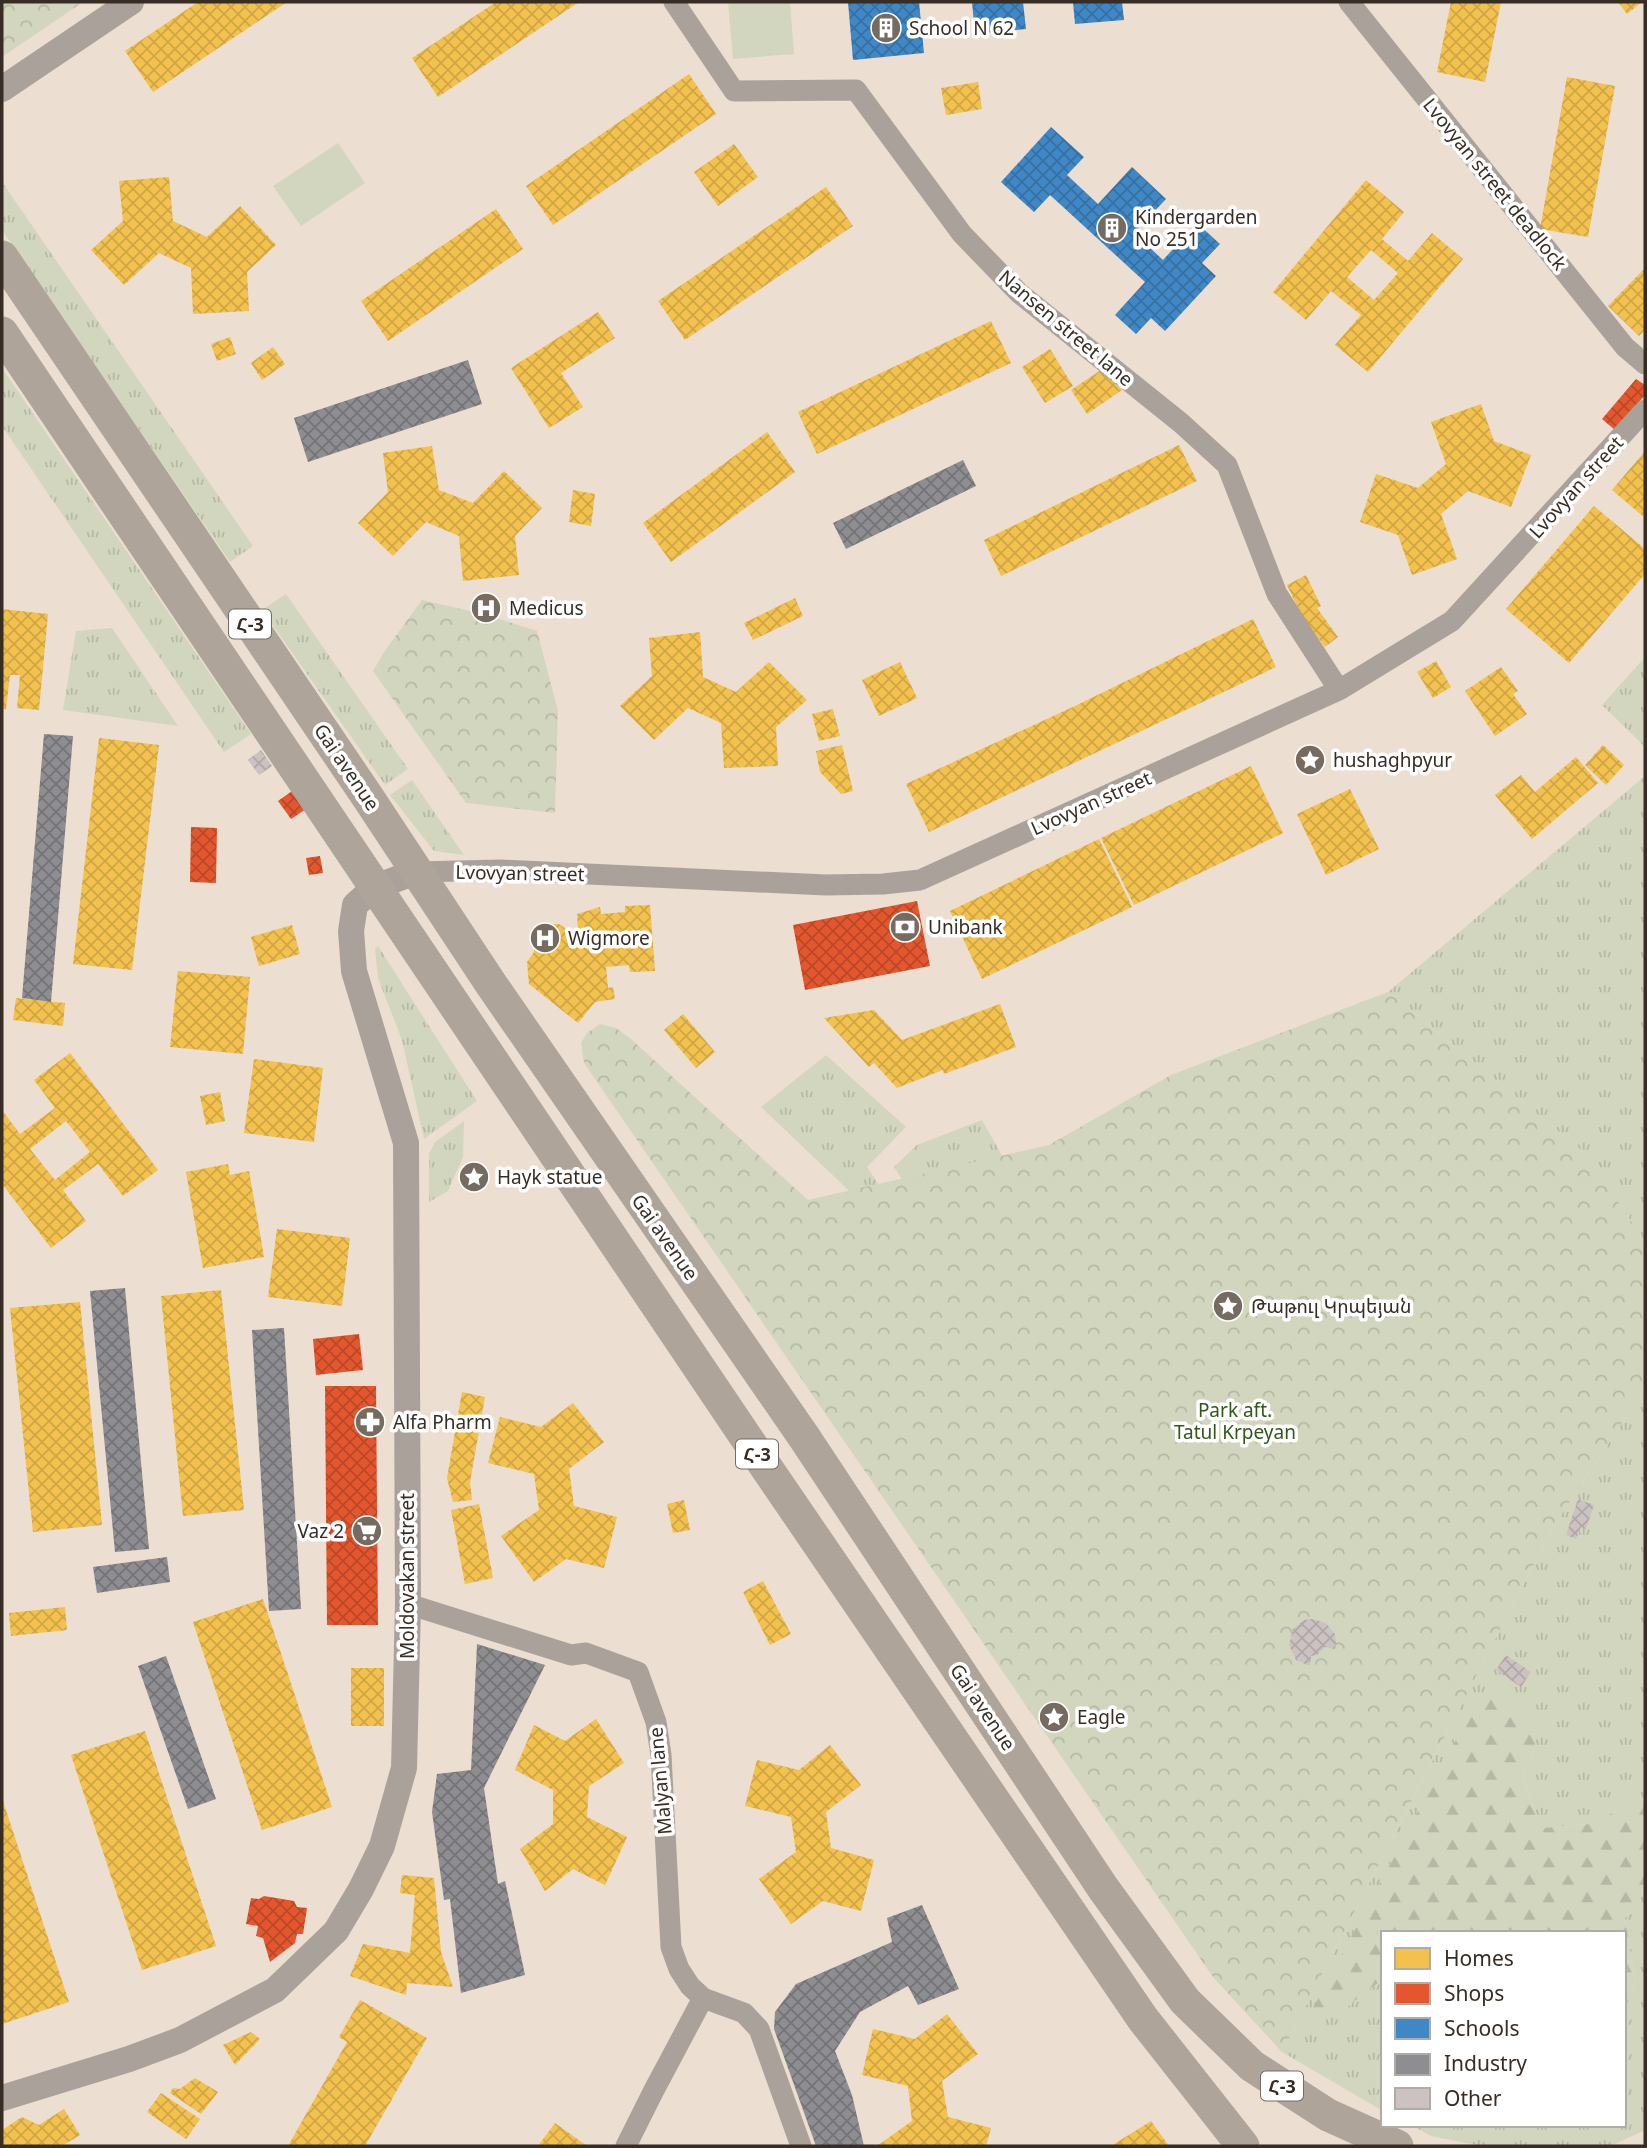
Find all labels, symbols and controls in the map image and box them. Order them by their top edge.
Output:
building icon: School N 62 [869,11,903,45]
place label: School N 62 [909,15,1014,41]
street label: Lvovyan street deadlock [1417,92,1573,276]
place label: Kindergarden No 251 [1135,204,1257,252]
building icon: Kindergarden No 251 [1095,211,1129,245]
street label: Nansen street lane [993,264,1139,392]
street label: Lvovyan street [1523,430,1629,544]
hospital icon: Medicus [469,591,503,625]
place label: Medicus [509,595,584,621]
road number: Հ-3 [229,610,271,638]
street label: Gai avenue [308,718,386,816]
place icon: hushaghpyur [1293,743,1327,777]
place label: hushaghpyur [1333,747,1452,773]
street label: Lvovyan street [1027,765,1155,841]
street label: Lvovyan street [455,859,585,887]
bank icon: Unibank [888,910,922,944]
place label: Unibank [928,914,1003,940]
hospital icon: Wigmore [528,921,562,955]
place label: Wigmore [568,925,650,951]
place icon: Hayk statue [457,1160,491,1194]
place label: Hayk statue [497,1164,602,1190]
street label: Gai avenue [626,1189,704,1285]
place icon: Թաթուլ Կրպեյան [1211,1289,1245,1323]
place label: Թաթուլ Կրպեյան [1251,1293,1411,1319]
park label: Park aft. Tatul Krpeyan [1174,1397,1296,1445]
pharmacy icon: Alfa Pharm [353,1405,387,1439]
place label: Alfa Pharm [393,1409,492,1435]
road number: Հ-3 [736,1440,778,1469]
street label: Moldovakan street [394,1493,420,1659]
supermarket icon: Vaz 2 [350,1514,384,1548]
place label: Vaz 2 [298,1518,344,1544]
street label: Gai avenue [944,1658,1022,1756]
place icon: Eagle [1037,1700,1071,1734]
place label: Eagle [1077,1704,1126,1730]
street label: Malyan lane [642,1726,678,1836]
legend [1381,1931,1626,2127]
text: Homes [1444,1944,1514,1972]
text: Shops [1444,1979,1504,2007]
text: Schools [1444,2014,1519,2042]
text: Industry [1444,2049,1527,2077]
road number: Հ-3 [1261,2072,1303,2100]
text: Other [1444,2084,1502,2112]

